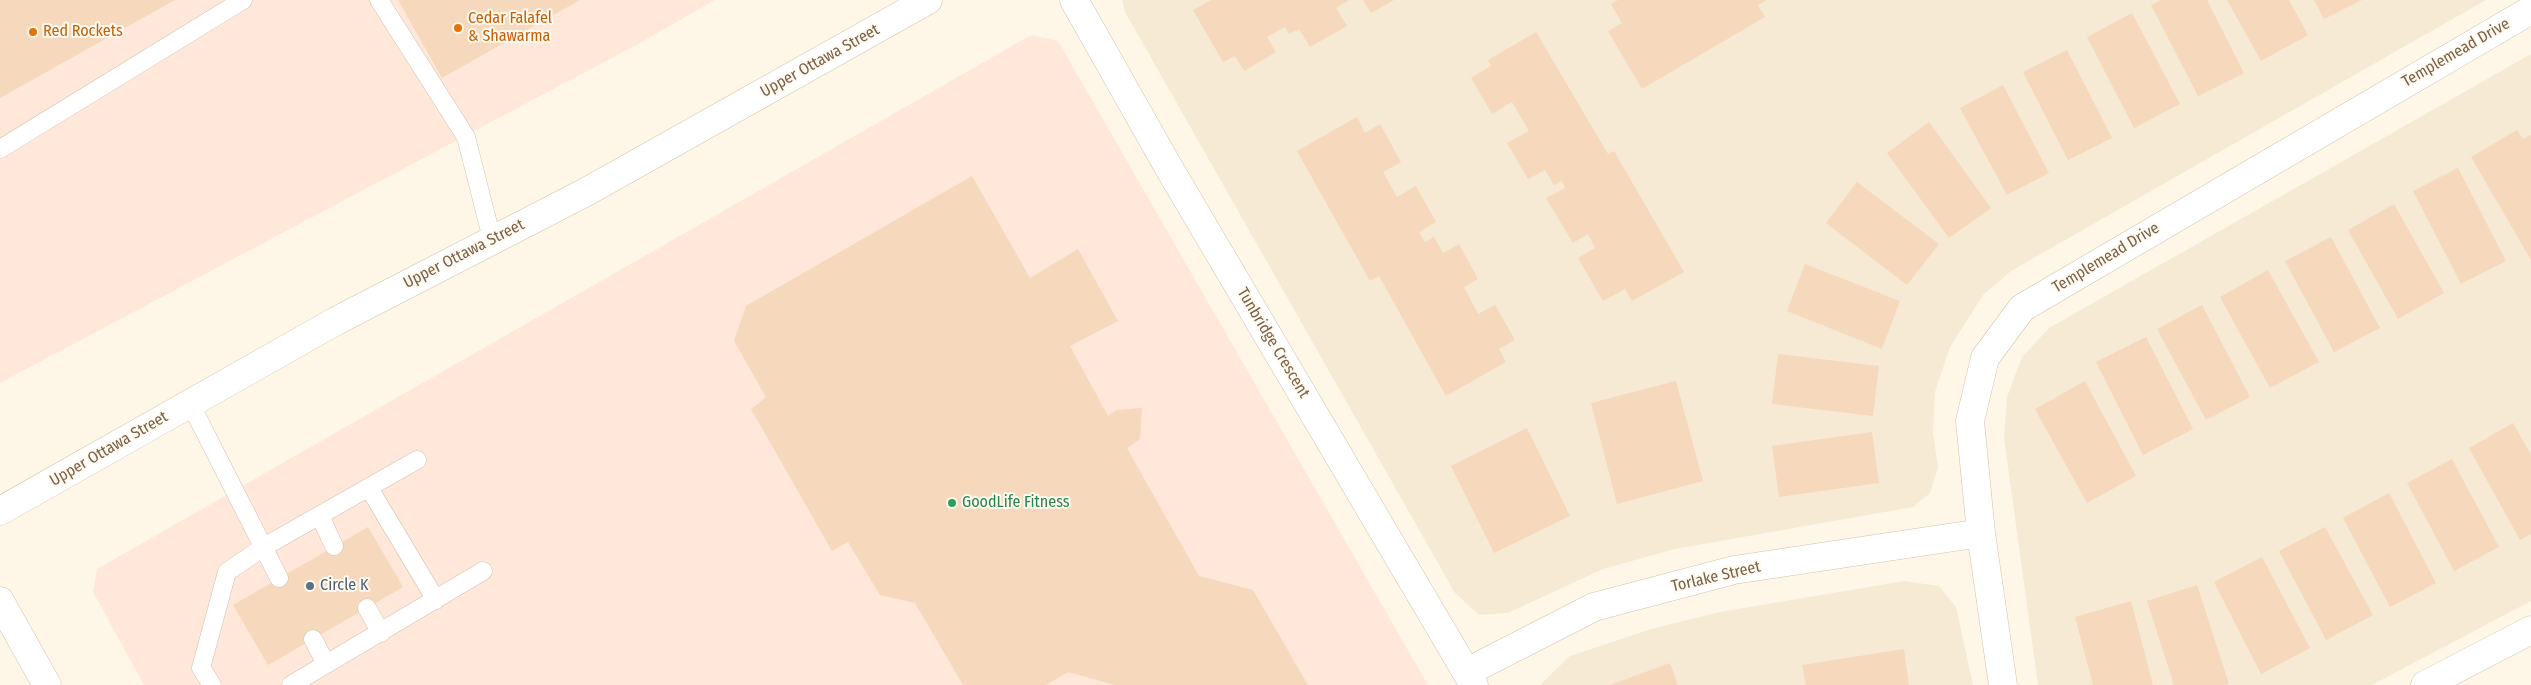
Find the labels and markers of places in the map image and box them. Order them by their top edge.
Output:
place label: Cedar Falafel & Shawarma [468,9,552,47]
place label: Red Rockets [43,22,123,42]
marker: Cedar Falafel & Shawarma [452,22,464,34]
marker: Red Rockets [27,26,39,38]
place label: GoodLife Fitness [962,493,1070,513]
marker: GoodLife Fitness [946,497,958,509]
place label: Circle K [320,576,368,596]
marker: Circle K [304,580,316,592]

